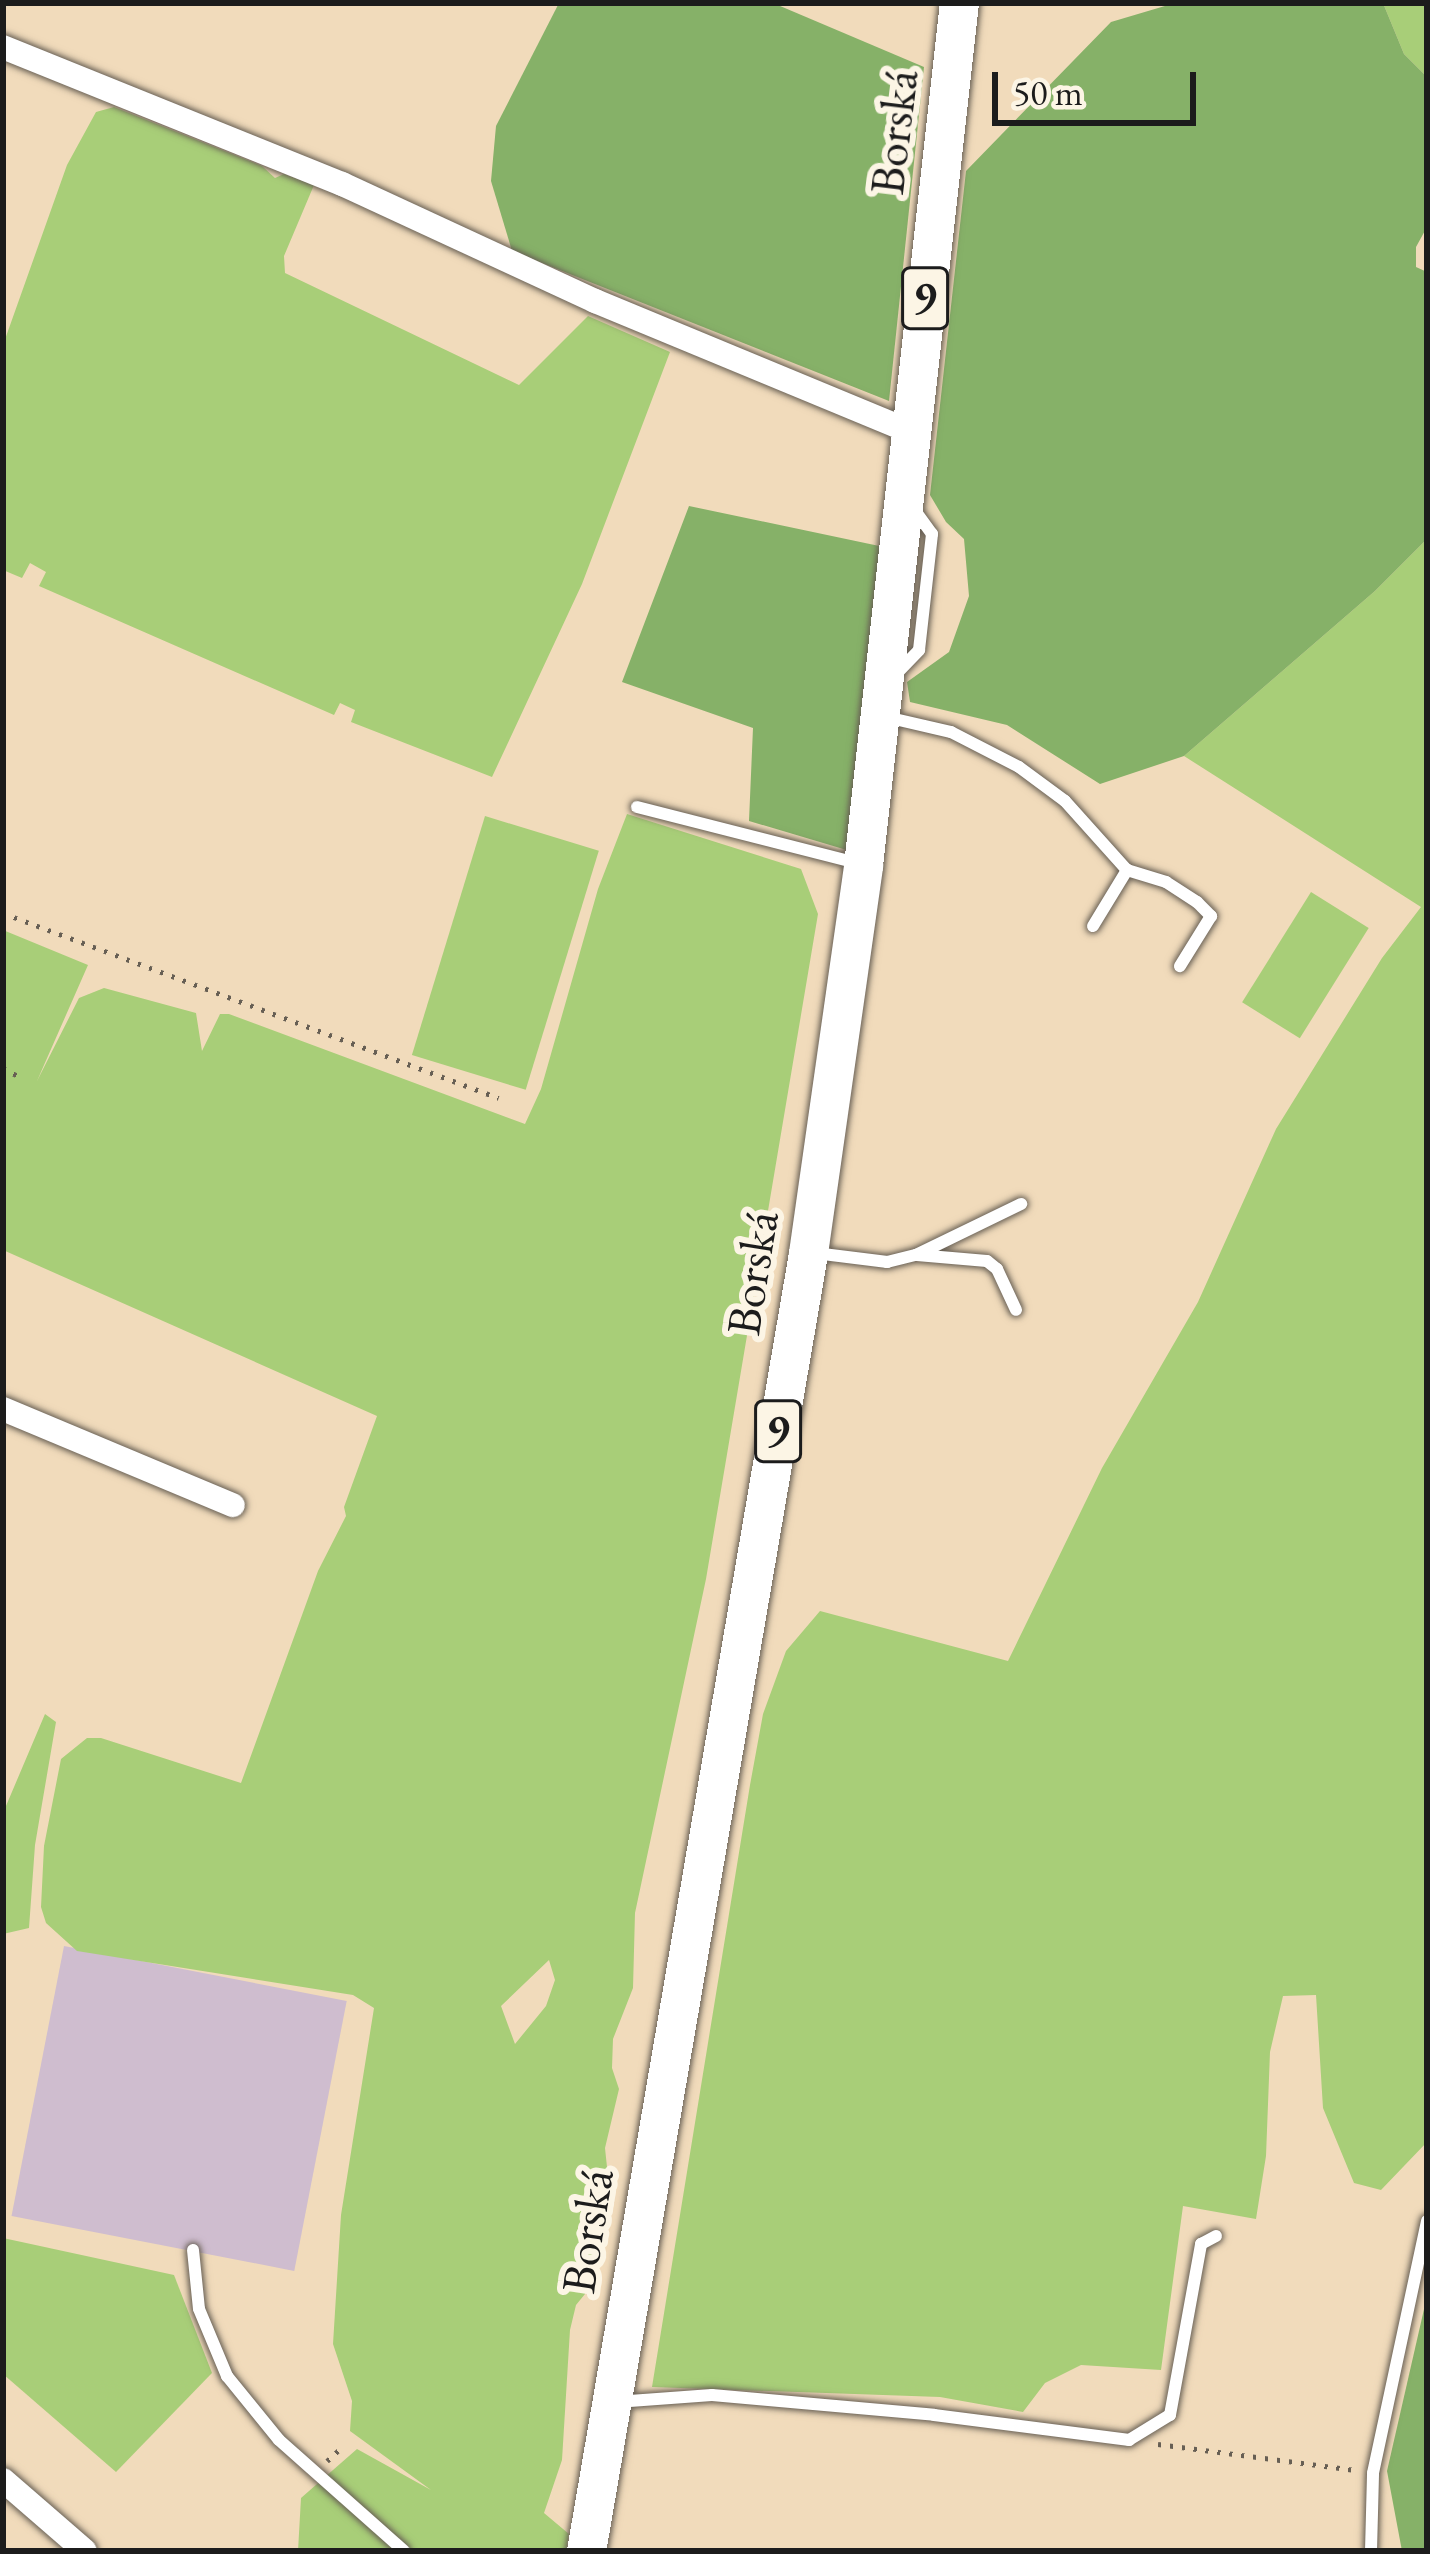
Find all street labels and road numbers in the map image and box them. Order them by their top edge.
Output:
street label: Borská [858,66,930,198]
road number: 9 [901,259,949,337]
street label: Borská [714,1207,790,1339]
road number: 9 [754,1392,802,1470]
street label: Borská [549,2165,625,2297]

